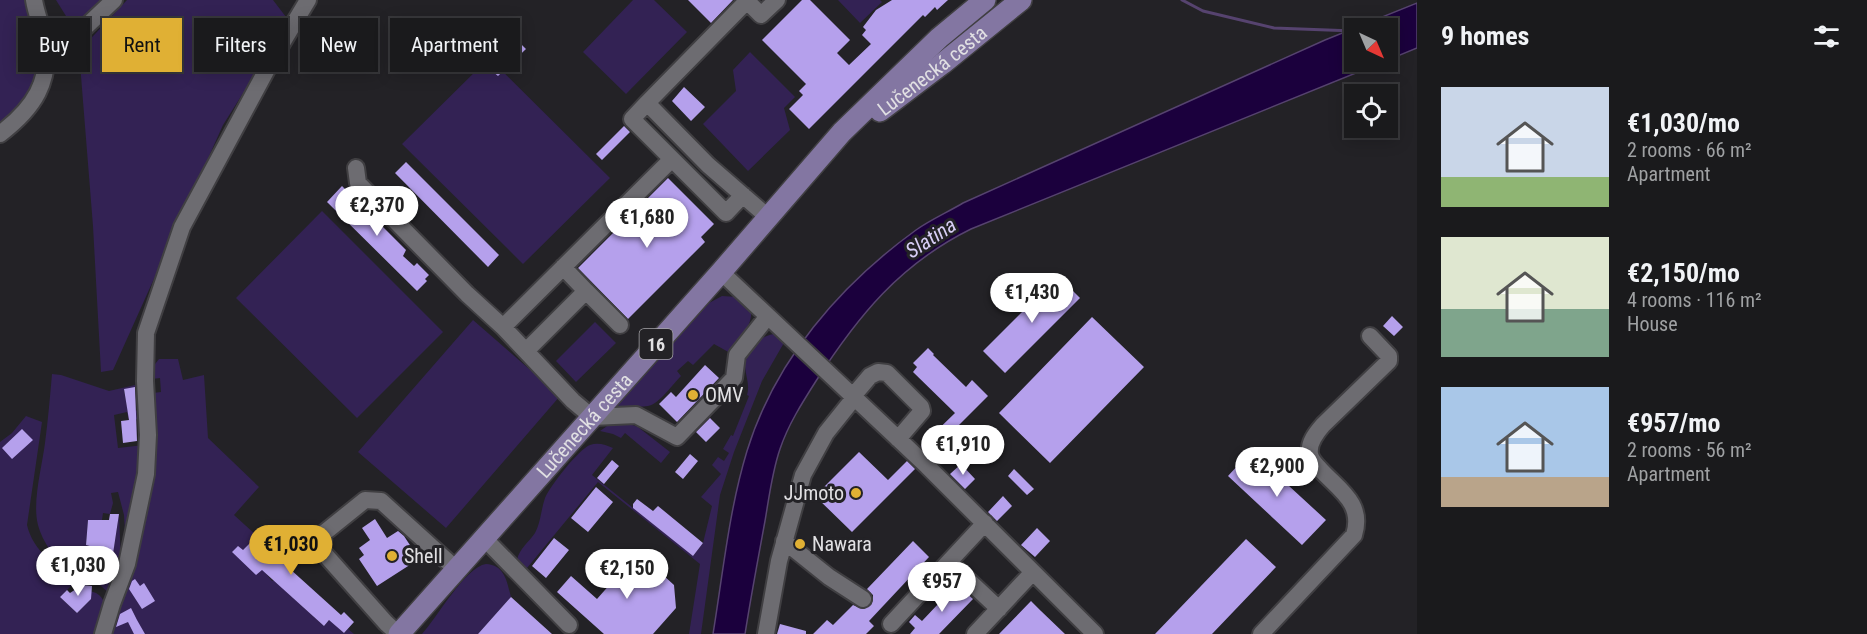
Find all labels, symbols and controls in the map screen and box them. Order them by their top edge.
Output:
chip: Buy [18,18,90,72]
chip: Rent [102,18,182,72]
chip: Filters [194,18,288,72]
chip: New [300,18,378,72]
chip: Apartment [390,18,520,72]
north arrow [1344,18,1398,72]
map controls [1344,18,1398,138]
icon: filters [1810,20,1843,53]
street label: Lučenecká cesta [873,21,992,121]
text: 9 homes [1441,21,1529,51]
button: locate [1344,84,1398,138]
text: €1,030/mo [1627,108,1740,138]
icon: home [1489,111,1561,183]
text: 2 rooms · 66 m² [1627,138,1752,162]
text: Apartment [1627,162,1711,186]
pin: €2,370 [328,186,426,237]
text: €2,370 [349,193,405,217]
pin: €1,680 [598,198,696,249]
text: €1,680 [619,205,675,229]
water label: Slatina [901,213,961,263]
text: €2,150/mo [1627,258,1740,288]
icon: home [1489,261,1561,333]
pin: €1,430 [983,273,1081,324]
text: €1,430 [1004,280,1060,304]
text: 4 rooms · 116 m² [1627,288,1762,312]
text: House [1627,312,1678,336]
road number: 16 [640,329,672,359]
street label: Lučenecká cesta [532,368,637,483]
place label: OMV [705,383,743,407]
marker: OMV [686,388,700,402]
text: €957/mo [1627,408,1720,438]
icon: home [1489,411,1561,483]
pin: €1,910 [914,425,1012,476]
text: €1,910 [935,432,991,456]
text: 2 rooms · 56 m² [1627,438,1752,462]
pin: €2,900 [1228,447,1326,498]
text: €2,900 [1249,454,1305,478]
text: Apartment [1627,462,1711,486]
place label: JJmoto [784,481,844,505]
marker: JJmoto [849,486,863,500]
pin: €1,030 [242,525,340,576]
text: €1,030 [263,532,319,556]
place label: Nawara [812,532,872,556]
marker: Nawara [793,537,807,551]
place label: Shell [404,544,443,568]
pin: €1,030 [29,546,127,597]
marker: Shell [385,549,399,563]
pin: €2,150 [578,549,676,600]
text: €1,030 [50,553,106,577]
text: €2,150 [599,556,655,580]
pin: €957 [906,562,978,613]
text: €957 [922,569,962,593]

